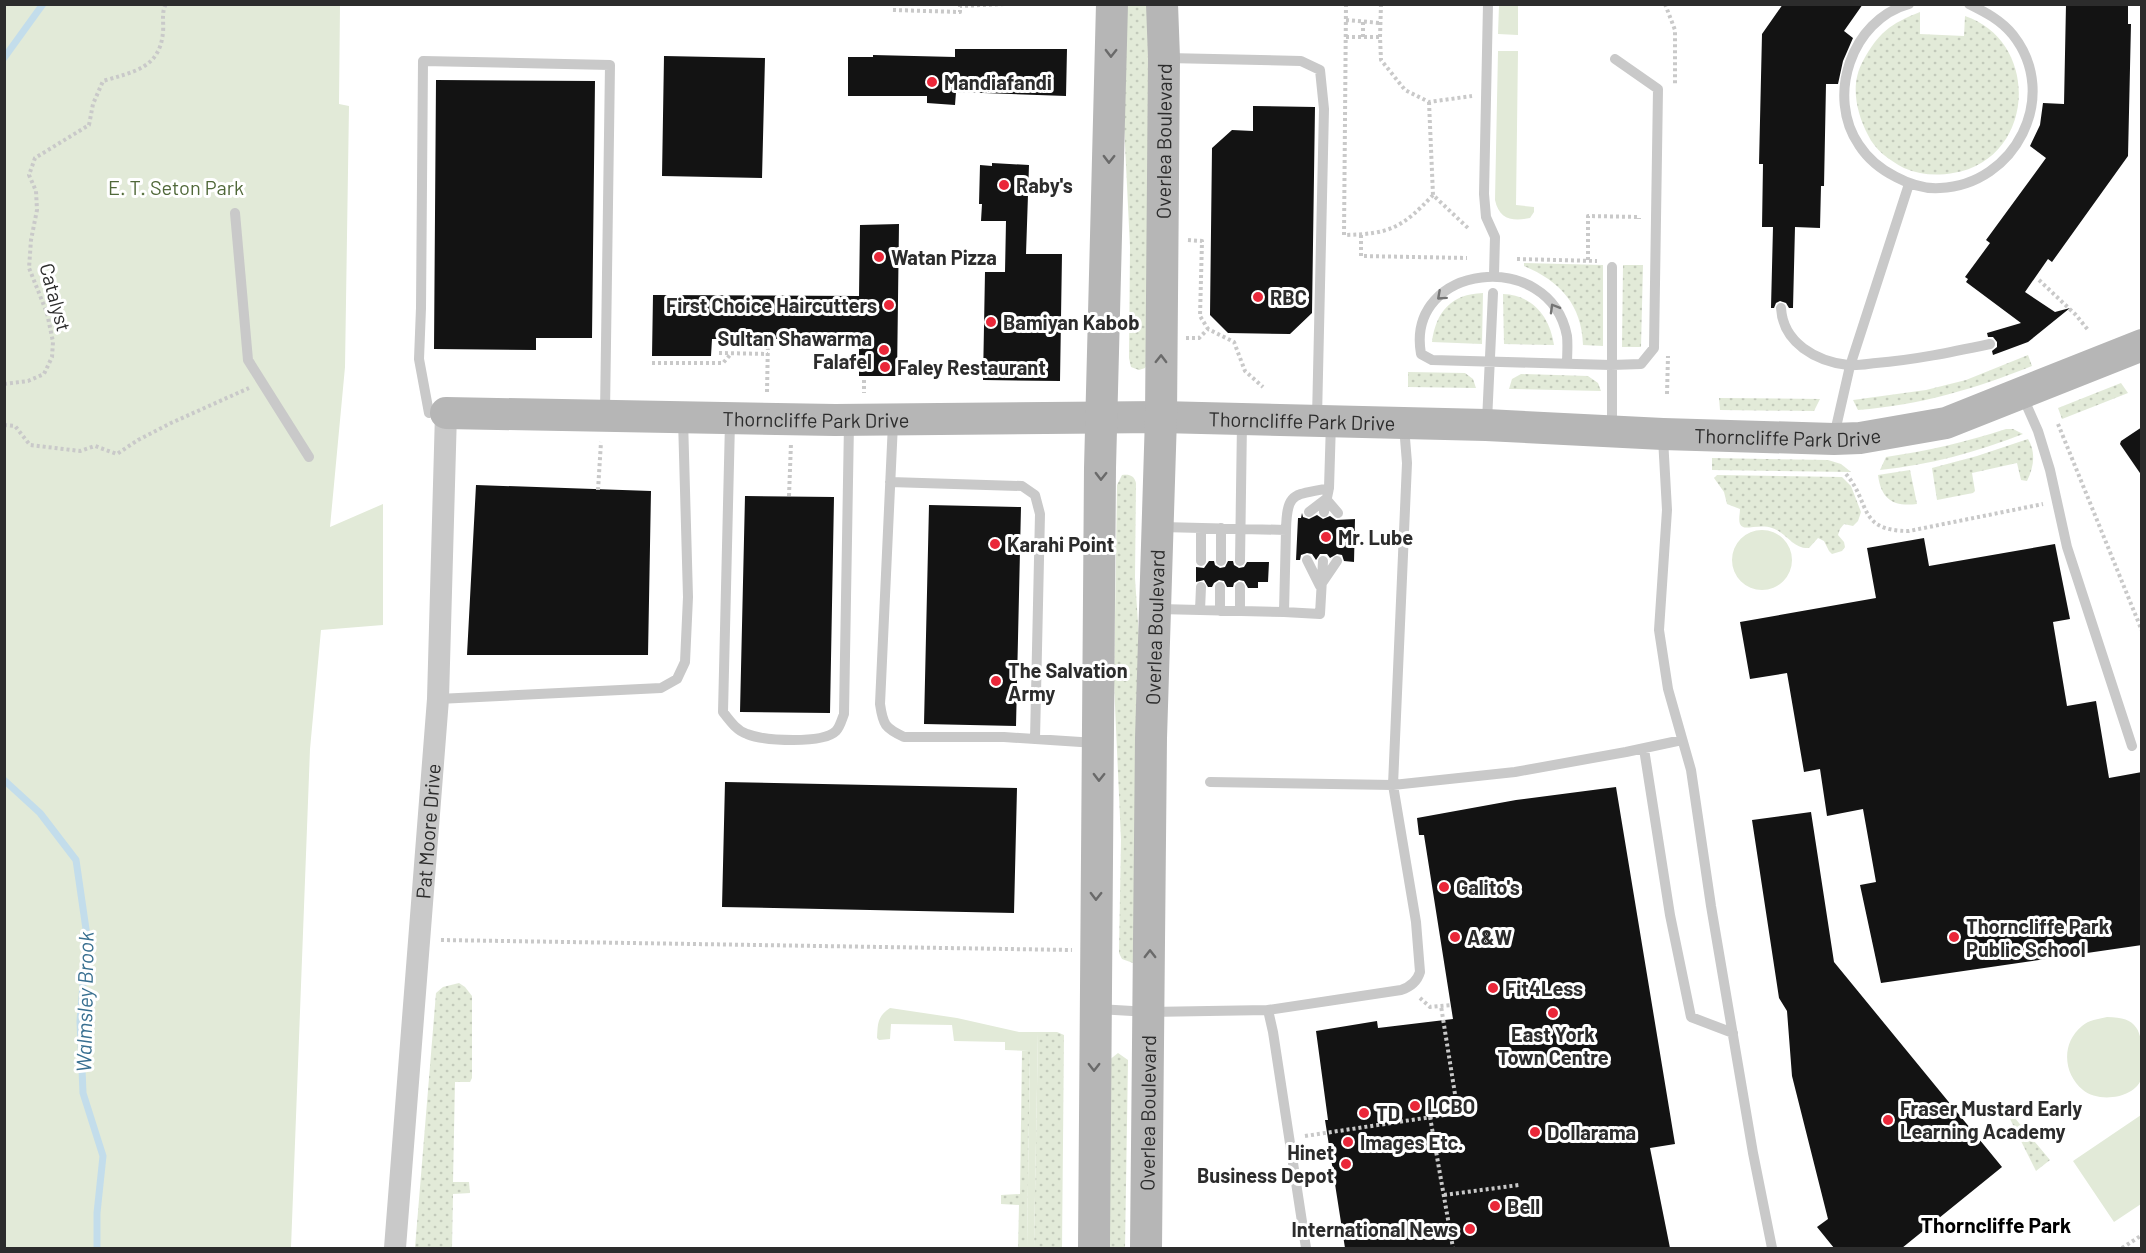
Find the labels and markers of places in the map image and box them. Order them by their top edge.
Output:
place label: Mandiafandi [944,70,1052,94]
marker: Mandiafandi [925,75,939,89]
place label: Raby's [1016,173,1073,197]
marker: Raby's [997,178,1011,192]
place label: Watan Pizza [891,245,997,269]
marker: Watan Pizza [872,250,886,264]
place label: RBC [1270,285,1307,309]
marker: RBC [1251,290,1265,304]
place label: First Choice Haircutters [666,293,877,317]
marker: First Choice Haircutters [882,298,896,312]
place label: Bamiyan Kabob [1003,310,1140,334]
marker: Bamiyan Kabob [984,315,998,329]
place label: Sultan Shawarma Falafel [718,326,872,373]
marker: Sultan Shawarma Falafel [877,343,891,357]
place label: Faley Restaurant [897,355,1046,379]
marker: Faley Restaurant [878,360,892,374]
place label: Mr. Lube [1338,525,1413,549]
marker: Mr. Lube [1319,530,1333,544]
place label: Karahi Point [1007,532,1114,556]
marker: Karahi Point [988,537,1002,551]
place label: The Salvation Army [1008,658,1128,705]
marker: The Salvation Army [989,674,1003,688]
place label: Galito's [1456,875,1520,899]
marker: Galito's [1437,880,1451,894]
place label: Thorncliffe Park Public School [1966,914,2110,961]
place label: A&W [1467,925,1513,949]
marker: A&W [1448,930,1462,944]
marker: Thorncliffe Park Public School [1947,930,1961,944]
place label: Fit4Less [1505,976,1583,1000]
marker: Fit4Less [1486,981,1500,995]
marker: East York Town Centre [1546,1006,1560,1020]
place label: East York Town Centre [1497,1022,1609,1069]
place label: LCBO [1427,1094,1475,1118]
place label: Fraser Mustard Early Learning Academy [1900,1096,2082,1143]
marker: LCBO [1408,1099,1422,1113]
place label: TD [1376,1101,1400,1125]
marker: TD [1357,1106,1371,1120]
marker: Fraser Mustard Early Learning Academy [1881,1113,1895,1127]
place label: Dollarama [1547,1120,1636,1144]
marker: Dollarama [1528,1125,1542,1139]
place label: Images Etc. [1360,1130,1463,1154]
marker: Images Etc. [1341,1135,1355,1149]
place label: Hinet Business Depot [1197,1140,1334,1187]
marker: Hinet Business Depot [1339,1157,1353,1171]
place label: Bell [1507,1194,1540,1218]
marker: Bell [1488,1199,1502,1213]
place label: International News [1292,1217,1458,1241]
marker: International News [1463,1222,1477,1236]

